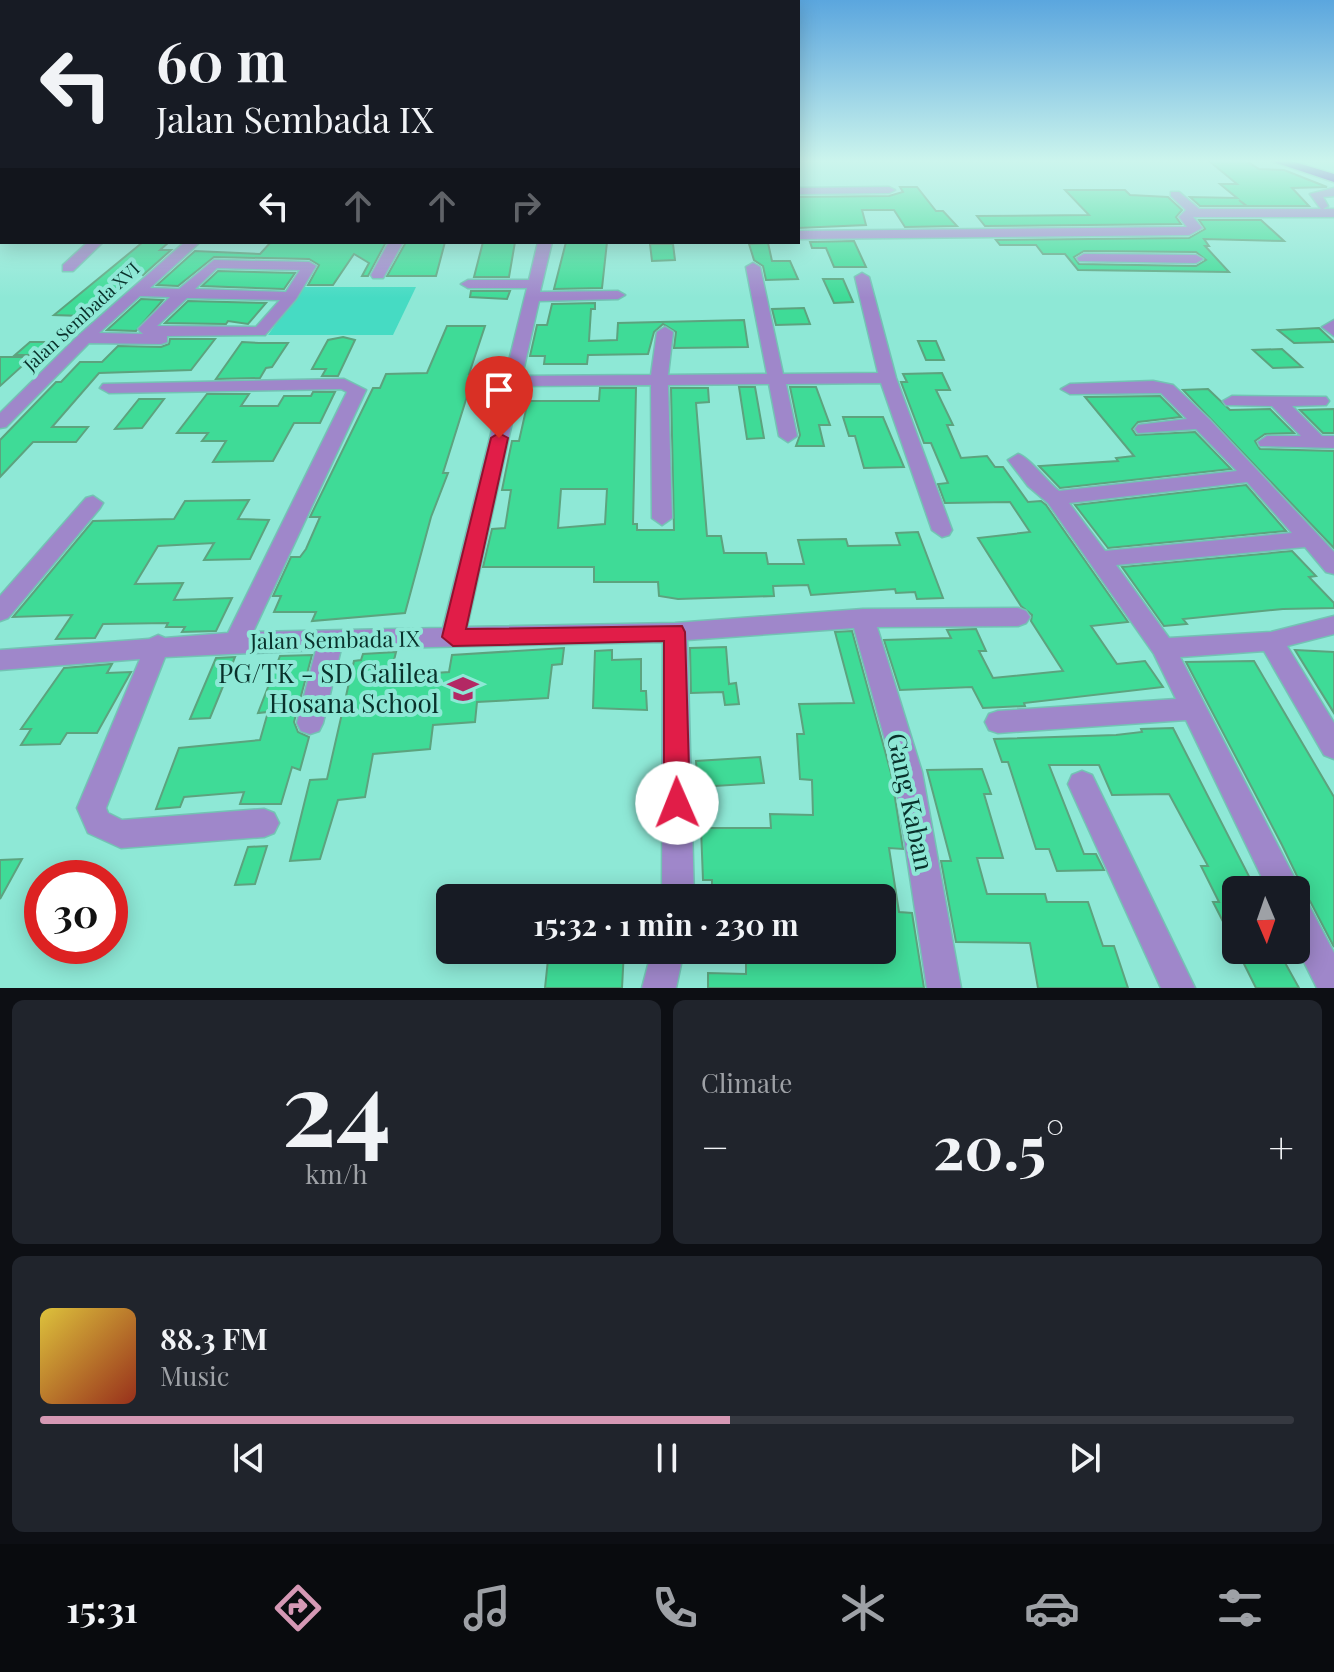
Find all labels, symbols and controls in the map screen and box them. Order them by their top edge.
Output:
text: 60 m [156,22,287,97]
icon: left [24,32,128,136]
text: Jalan Sembada IX [156,94,434,142]
icon: left [252,184,296,228]
icon: ahead [336,184,380,228]
icon: ahead [420,184,464,228]
icon: right [504,184,548,228]
street label: Jalan Sembada XVI [18,256,144,377]
pin [465,356,533,438]
icon: arrive [477,368,521,412]
street label: Jalan Sembada IX [249,623,420,655]
place label: PG/TK - SD Galilea Hosana School [218,655,439,720]
school or university icon: PG/TK - SD Galilea Hosana School [446,672,480,706]
street label: Gang Kaban [880,730,943,874]
position arrow [635,761,719,845]
speed limit sign: 30 [24,860,128,964]
north arrow [1222,876,1310,964]
map controls [1222,876,1310,964]
text: 15:32 · 1 min · 230 m [533,904,799,944]
text: 24 [282,1034,391,1173]
text: Climate [701,1065,792,1100]
text: 20.5° [933,1105,1065,1185]
text: − [701,1116,729,1175]
text: + [1268,1116,1294,1175]
text: km/h [305,1156,368,1191]
text: 88.3 FM [160,1318,268,1358]
text: Music [160,1358,229,1393]
icon: previous [227,1436,271,1480]
icon: pause [645,1436,689,1480]
icon: next [1063,1436,1107,1480]
icon: directions [270,1580,326,1636]
icon: music [459,1580,515,1636]
icon: phone [647,1580,703,1636]
icon: climate [835,1580,891,1636]
icon: car [1024,1580,1080,1636]
icon: filters [1212,1580,1268,1636]
text: 15:31 [66,1584,138,1632]

